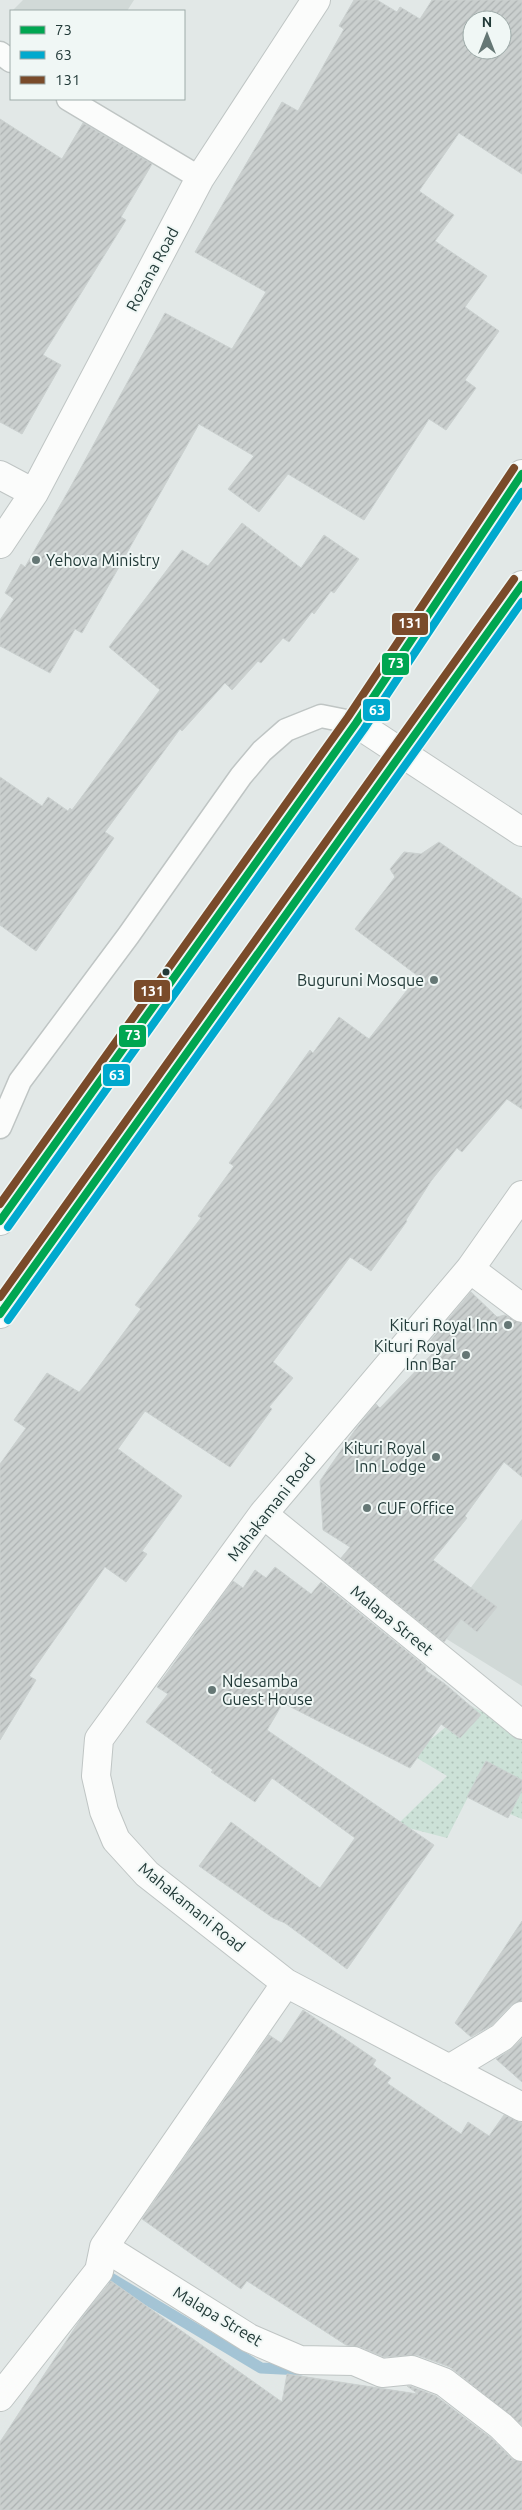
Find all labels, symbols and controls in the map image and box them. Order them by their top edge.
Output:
legend [10,10,185,100]
north arrow [462,10,512,60]
text: N [482,14,492,30]
text: 73 [55,21,72,38]
text: 63 [55,46,72,63]
text: 131 [55,71,80,88]
street label: Rozana Road [122,224,182,314]
place label: Yehova Ministry [46,551,160,569]
marker: Yehova Ministry [30,554,42,566]
line badge: 131 [391,612,429,636]
text: 131 [398,615,422,631]
line badge: 73 [381,652,410,676]
text: 73 [388,655,404,671]
line badge: 63 [362,698,391,722]
text: 63 [369,702,385,718]
unlabelled marker [161,967,171,977]
place label: Buguruni Mosque [297,971,424,989]
marker: Buguruni Mosque [428,974,440,986]
line badge: 131 [133,979,171,1003]
text: 131 [140,983,164,999]
line badge: 73 [118,1024,147,1048]
text: 73 [125,1027,141,1043]
line badge: 63 [102,1063,131,1087]
text: 63 [109,1067,125,1083]
place label: Kituri Royal Inn [390,1316,498,1334]
marker: Kituri Royal Inn [502,1319,514,1331]
place label: Kituri Royal Inn Bar [374,1337,456,1373]
marker: Kituri Royal Inn Bar [460,1349,472,1361]
place label: Kituri Royal Inn Lodge [344,1439,426,1475]
street label: Mahakamani Road [223,1450,319,1564]
marker: Kituri Royal Inn Lodge [430,1451,442,1463]
place label: CUF Office [377,1499,455,1517]
marker: CUF Office [361,1502,373,1514]
street label: Malapa Street [347,1581,437,1659]
place label: Ndesamba Guest House [222,1672,313,1708]
marker: Ndesamba Guest House [206,1684,218,1696]
street label: Mahakamani Road [135,1859,249,1955]
street label: Malapa Street [170,2282,266,2350]

